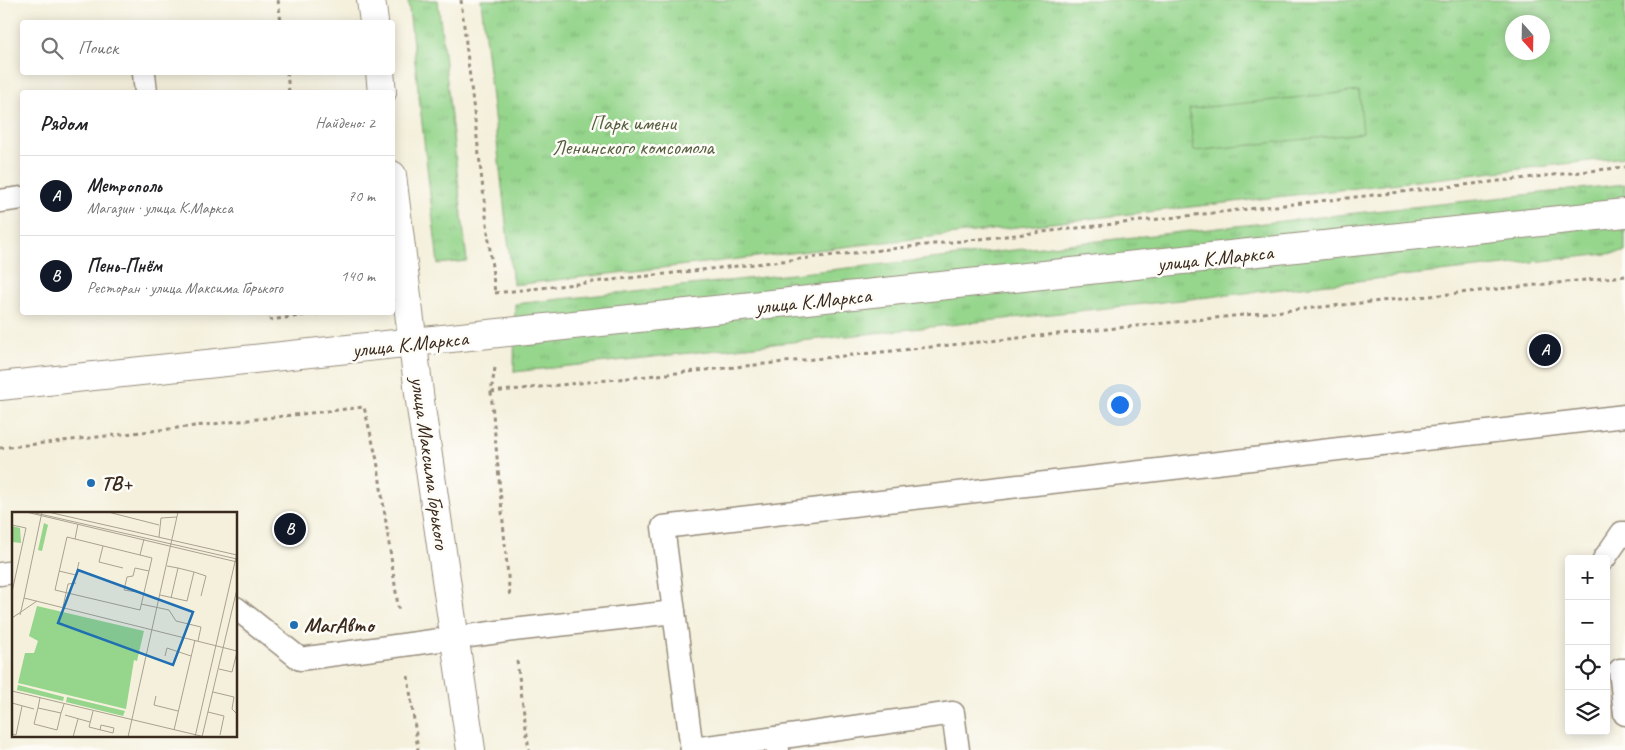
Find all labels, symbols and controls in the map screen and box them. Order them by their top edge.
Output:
north arrow [1505,15,1550,60]
search box [20,20,395,75]
icon: search [38,34,66,62]
text: Поиск [78,36,118,60]
text: Рядом [40,110,87,136]
park label: Парк имени Ленинского комсомола [552,110,715,160]
text: Найдено: 2 [315,113,375,133]
text: Метрополь [87,174,162,198]
text: A [52,186,60,206]
text: 70 m [348,186,375,206]
text: Магазин · улица К.Маркса [87,198,233,218]
street label: улица К.Маркса [1154,239,1276,277]
text: Пень-Пнём [87,254,162,278]
text: B [52,266,60,286]
text: 140 m [341,266,375,286]
text: Ресторан · улица Максима Горького [87,278,283,298]
street label: улица К.Маркса [752,282,874,320]
street label: улица К.Маркса [349,325,471,363]
pin: A [1529,331,1561,369]
street label: улица Максима Горького [405,373,455,553]
your location [1107,392,1133,418]
place label: ТВ+ [101,470,134,496]
marker: ТВ+ [85,477,97,489]
pin: B [274,510,306,548]
inset map [12,512,238,738]
map controls [1565,555,1610,735]
button: + [1565,555,1610,600]
button: − [1565,600,1610,645]
place label: МагАвто [304,612,377,638]
marker: МагАвто [288,619,300,631]
button: locate [1565,645,1610,690]
button: layers [1565,690,1610,735]

